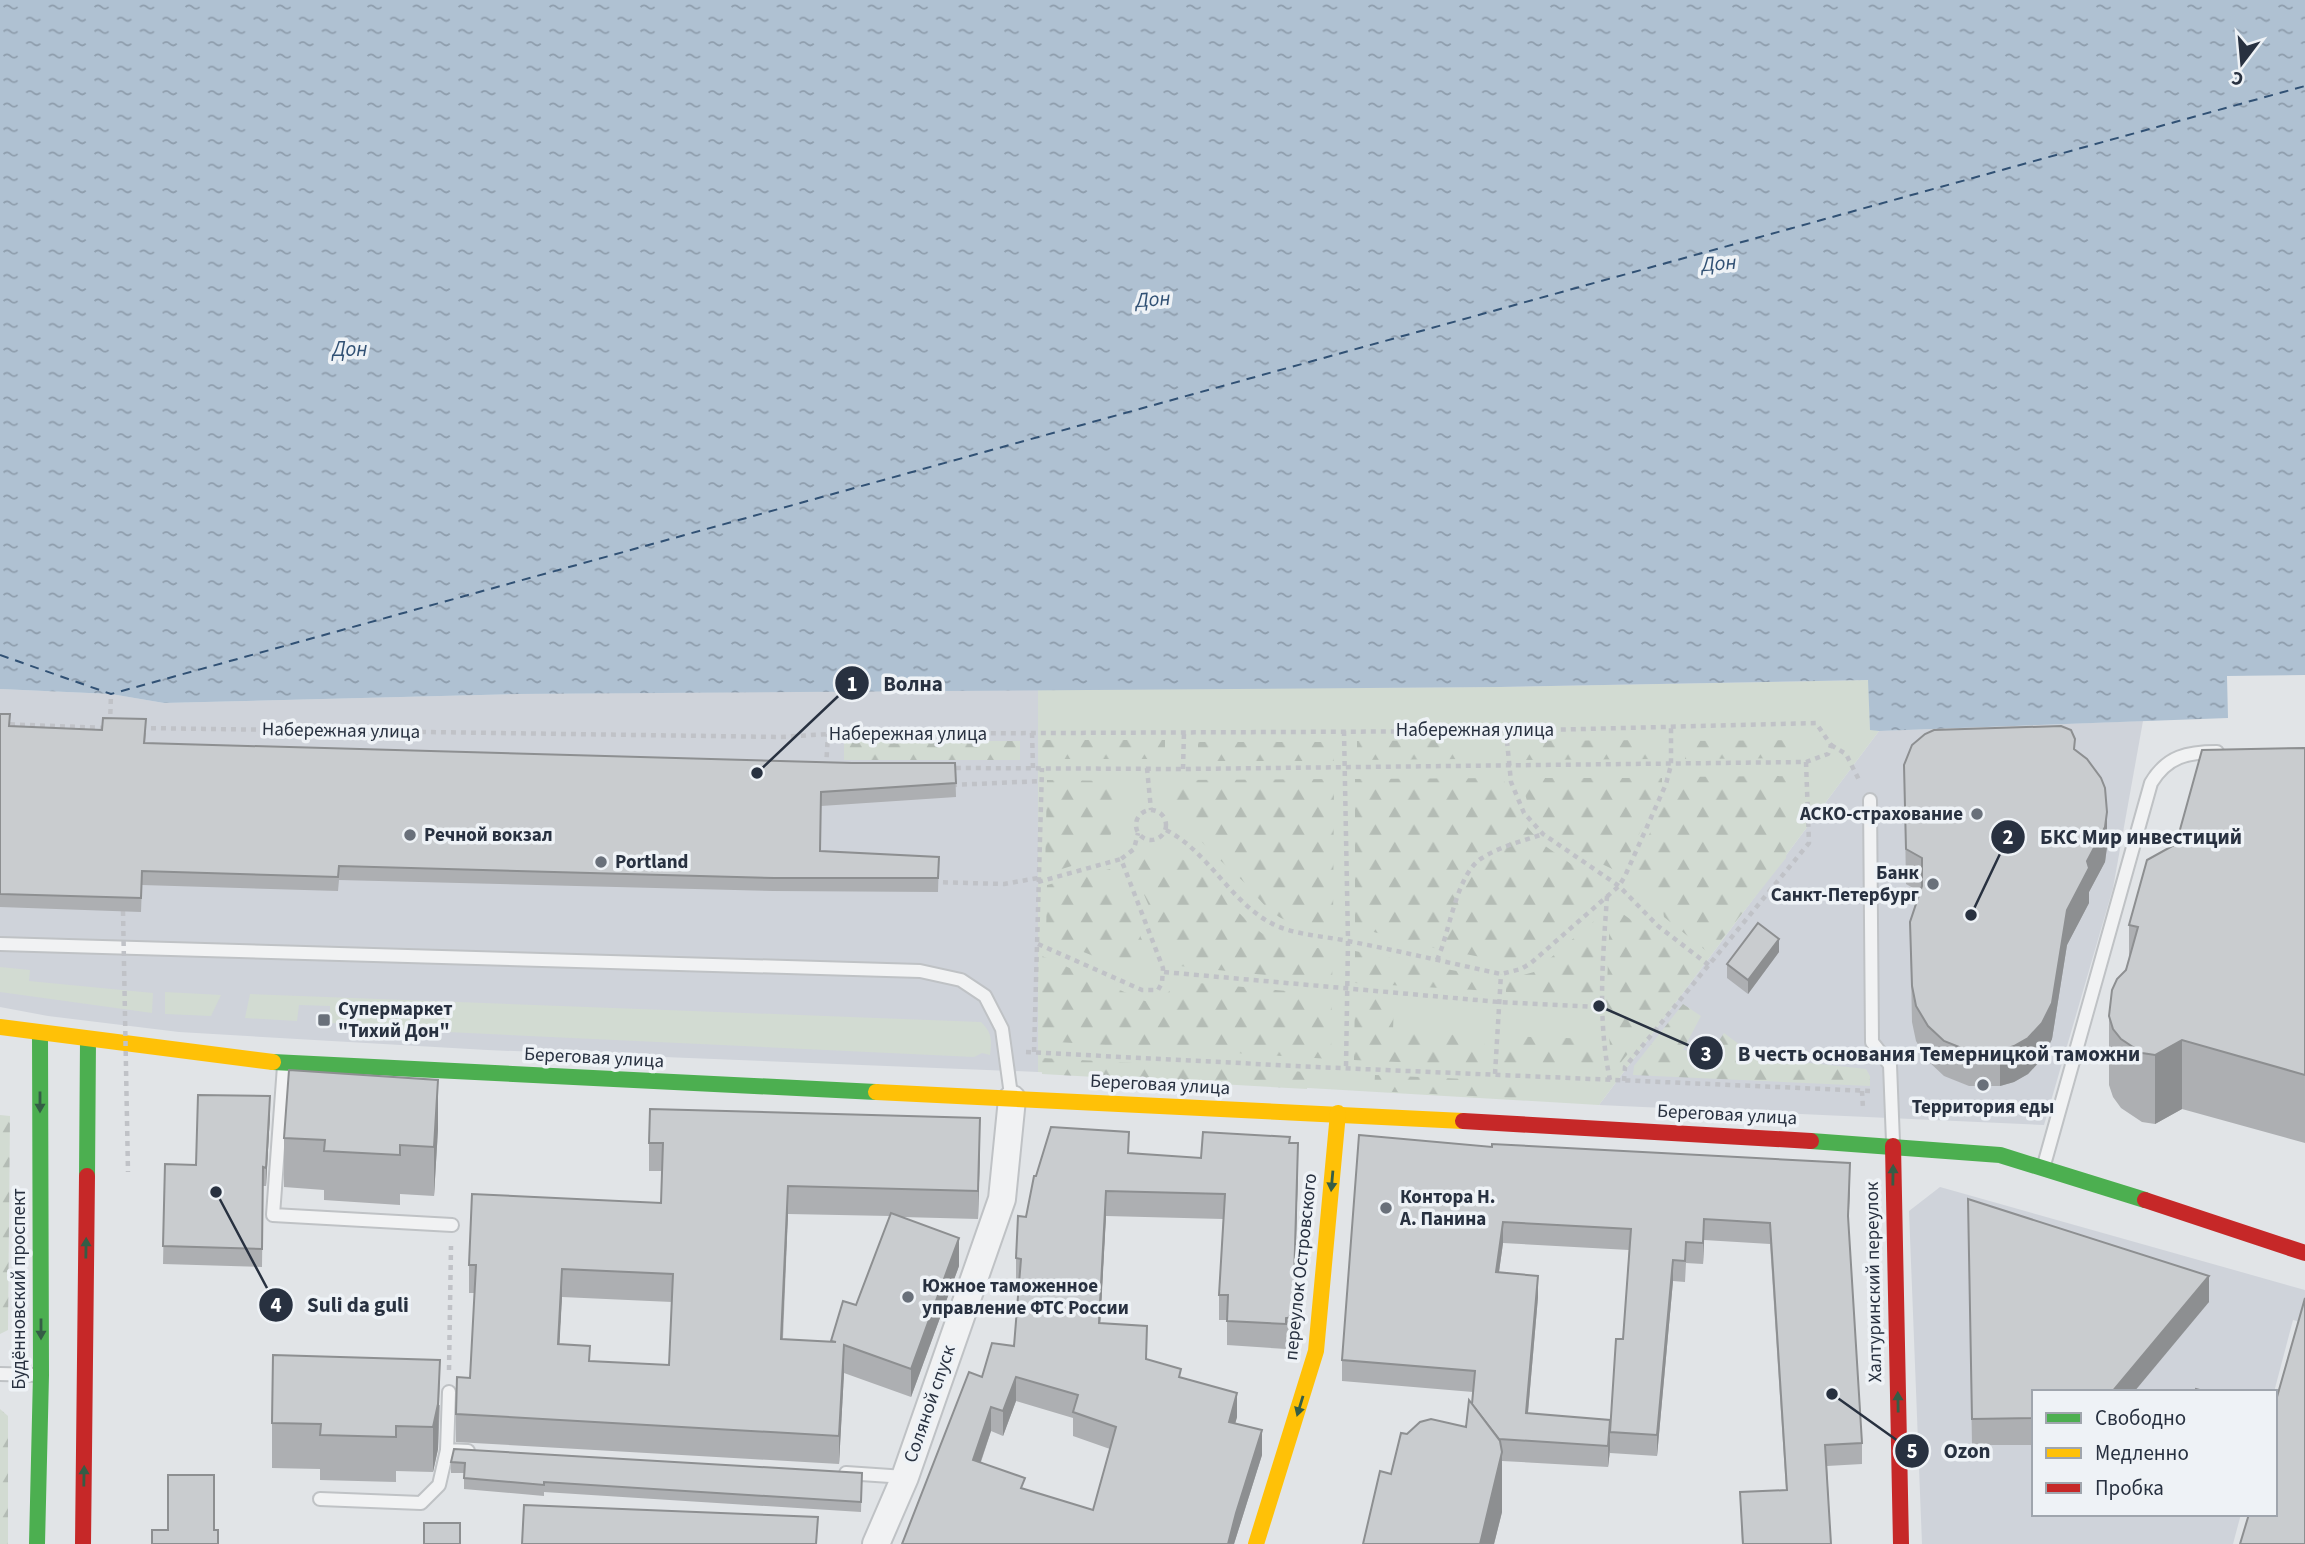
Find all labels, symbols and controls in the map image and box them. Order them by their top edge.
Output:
north arrow [2207,28,2277,98]
text: С [2229,63,2247,92]
water label: Дон [1698,247,1738,279]
water label: Дон [1132,283,1172,315]
water label: Дон [330,334,368,364]
callout: Волна [834,662,957,704]
text: 1 [846,669,858,699]
text: Волна [883,669,943,699]
street label: Набережная улица [262,716,420,746]
street label: Набережная улица [1396,717,1554,744]
street label: Набережная улица [829,721,987,748]
place label: АСКО-страхование [1799,801,1963,828]
marker: АСКО-страхование [1969,806,1985,822]
callout: БКС Мир инвестиций [1991,816,2256,858]
place label: Речной вокзал [424,822,553,849]
text: 2 [2002,822,2014,852]
text: БКС Мир инвестиций [2040,822,2242,852]
marker: Речной вокзал [402,827,418,843]
place label: Portland [615,849,689,876]
marker: Portland [593,854,609,870]
place label: Банк Санкт-Петербург [1771,860,1920,909]
marker: Банк Санкт-Петербург [1925,876,1941,892]
place label: Супермаркет "Тихий Дон" [338,996,453,1045]
marker: Супермаркет "Тихий Дон" [316,1012,332,1028]
callout: В честь основания Темерницкой таможни [1689,1032,2154,1074]
text: 3 [1700,1039,1712,1069]
text: В честь основания Темерницкой таможни [1738,1039,2140,1069]
street label: Береговая улица [523,1041,665,1075]
street label: Береговая улица [1089,1068,1231,1102]
marker: Территория еды [1975,1077,1991,1093]
one-way arrow [34,1091,46,1113]
place label: Территория еды [1912,1094,2054,1121]
street label: Береговая улица [1656,1098,1798,1132]
one-way arrow [1887,1164,1899,1186]
one-way arrow [1326,1171,1337,1193]
street label: переулок Островского [1278,1172,1324,1362]
street label: Халтуринский переулок [1859,1181,1889,1383]
place label: Контора Н. А. Панина [1399,1184,1496,1233]
street label: Будённовский проспект [6,1188,33,1390]
marker: Контора Н. А. Панина [1378,1200,1394,1216]
one-way arrow [80,1237,92,1259]
place label: Южное таможенное управление ФТС России [922,1273,1129,1322]
callout: Suli da guli [258,1284,423,1326]
marker: Южное таможенное управление ФТС России [900,1289,916,1305]
text: 4 [270,1290,282,1320]
text: Suli da guli [307,1290,409,1320]
one-way arrow [35,1319,47,1341]
street label: Соляной спуск [897,1341,963,1466]
legend [2032,1390,2277,1516]
one-way arrow [1892,1391,1904,1413]
one-way arrow [1294,1396,1304,1417]
text: Свободно [2095,1403,2186,1433]
callout: Ozon [1894,1430,2005,1472]
text: 5 [1906,1436,1918,1466]
text: Ozon [1943,1436,1991,1466]
text: Медленно [2095,1438,2189,1468]
one-way arrow [78,1465,90,1487]
text: Пробка [2095,1473,2164,1503]

